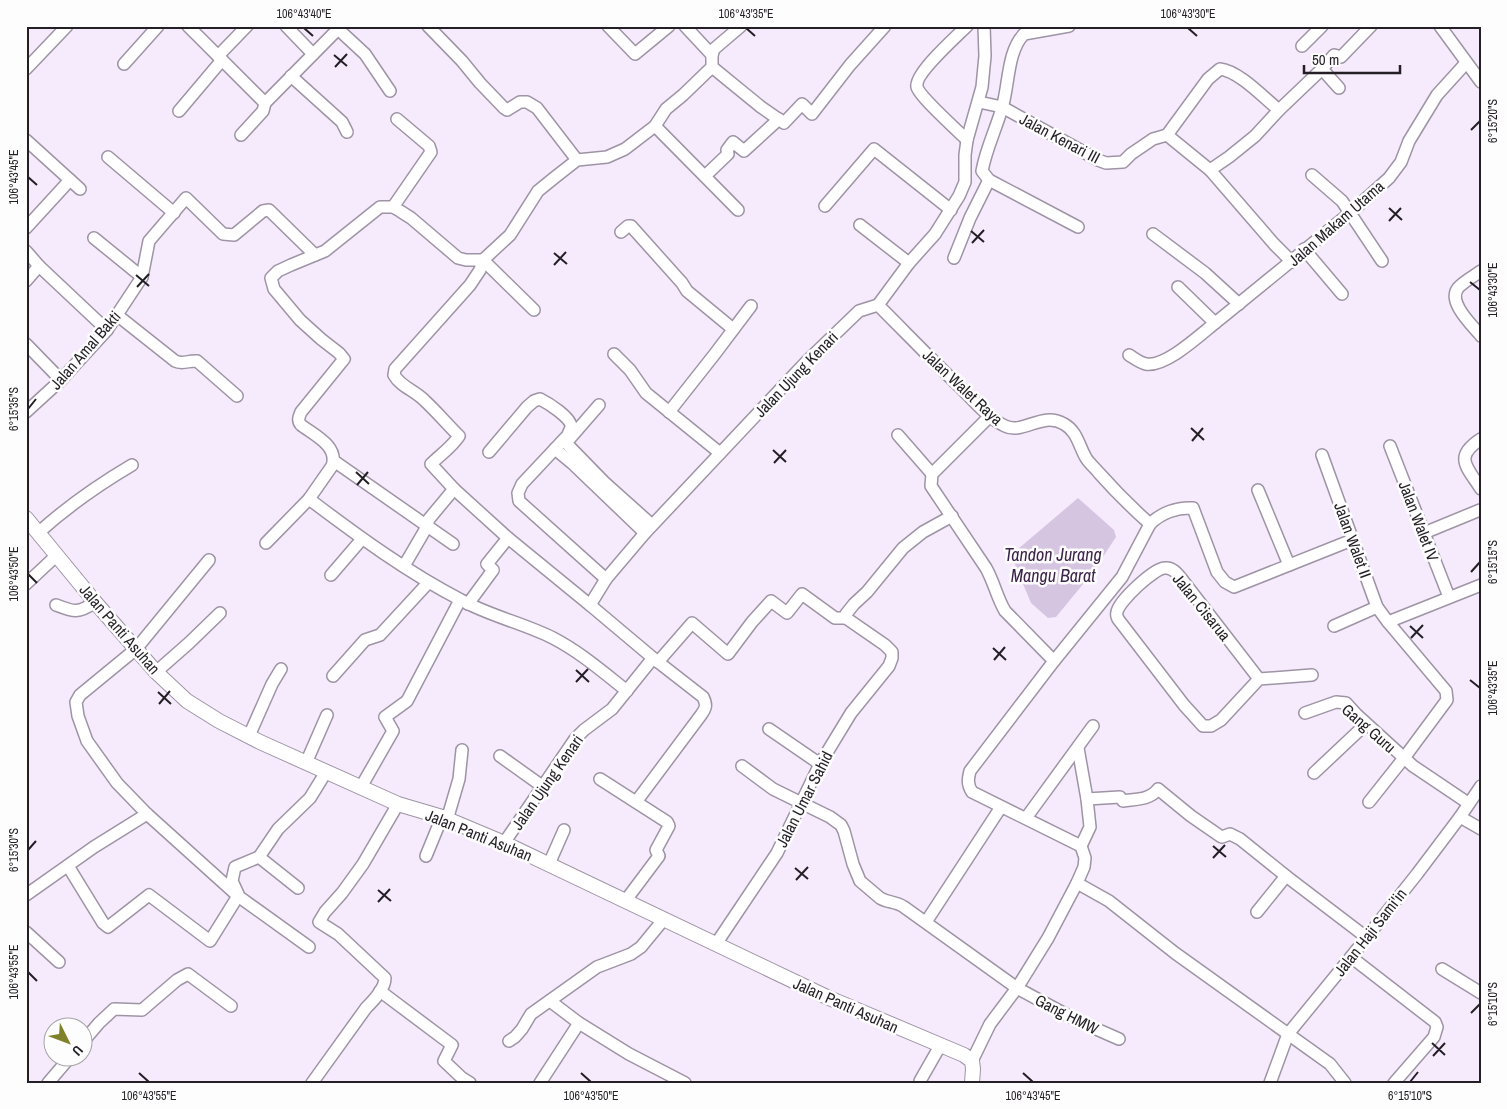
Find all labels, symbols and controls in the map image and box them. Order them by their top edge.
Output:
text: 106°43'40"E [276,6,332,22]
text: 106°43'35"E [718,6,774,22]
text: 106°43'30"E [1160,6,1216,22]
scale bar [1304,42,1401,74]
text: 50 m [1312,49,1339,70]
text: 6°15'20"S [1485,99,1501,143]
street label: Jalan Kenari III [1016,108,1104,168]
text: 106°43'45"E [6,149,22,205]
street label: Jalan Makam Utama [1283,175,1389,271]
text: 106°43'30"E [1485,262,1501,318]
street label: Jalan Amal Bakti [45,306,125,394]
street label: Jalan Ujung Kenari [749,326,843,422]
street label: Jalan Walet Raya [918,344,1008,430]
text: 6°15'35"S [6,387,22,431]
street label: Jalan Walet IV [1394,478,1444,564]
street label: Jalan Walet II [1329,499,1377,581]
text: 6°15'15"S [1485,540,1501,584]
water label: Tandon Jurang Mangu Barat [1004,542,1102,588]
text: 106°43'50"E [6,546,22,602]
street label: Jalan Cisarua [1168,569,1236,646]
street label: Jalan Panti Asuhan [75,579,165,679]
text: 106°43'35"E [1485,660,1501,716]
street label: Gang Guru [1337,698,1401,758]
street label: Jalan Ujung Kenari [506,730,588,834]
street label: Jalan Umar Sahid [770,747,838,851]
street label: Jalan Panti Asuhan [422,804,536,866]
text: 6°15'30"S [6,828,22,872]
street label: Jalan Haji Sami'in [1329,883,1411,981]
text: 106°43'55"E [6,944,22,1000]
street label: Jalan Panti Asuhan [790,972,902,1038]
text: 6°15'10"S [1485,982,1501,1026]
street label: Gang HMW [1031,989,1103,1040]
north arrow [42,1016,92,1066]
text: U [68,1042,87,1060]
text: 106°43'55"E [121,1088,177,1104]
text: 106°43'50"E [563,1088,619,1104]
text: 106°43'45"E [1005,1088,1061,1104]
text: 6°15'10"S [1388,1088,1432,1104]

